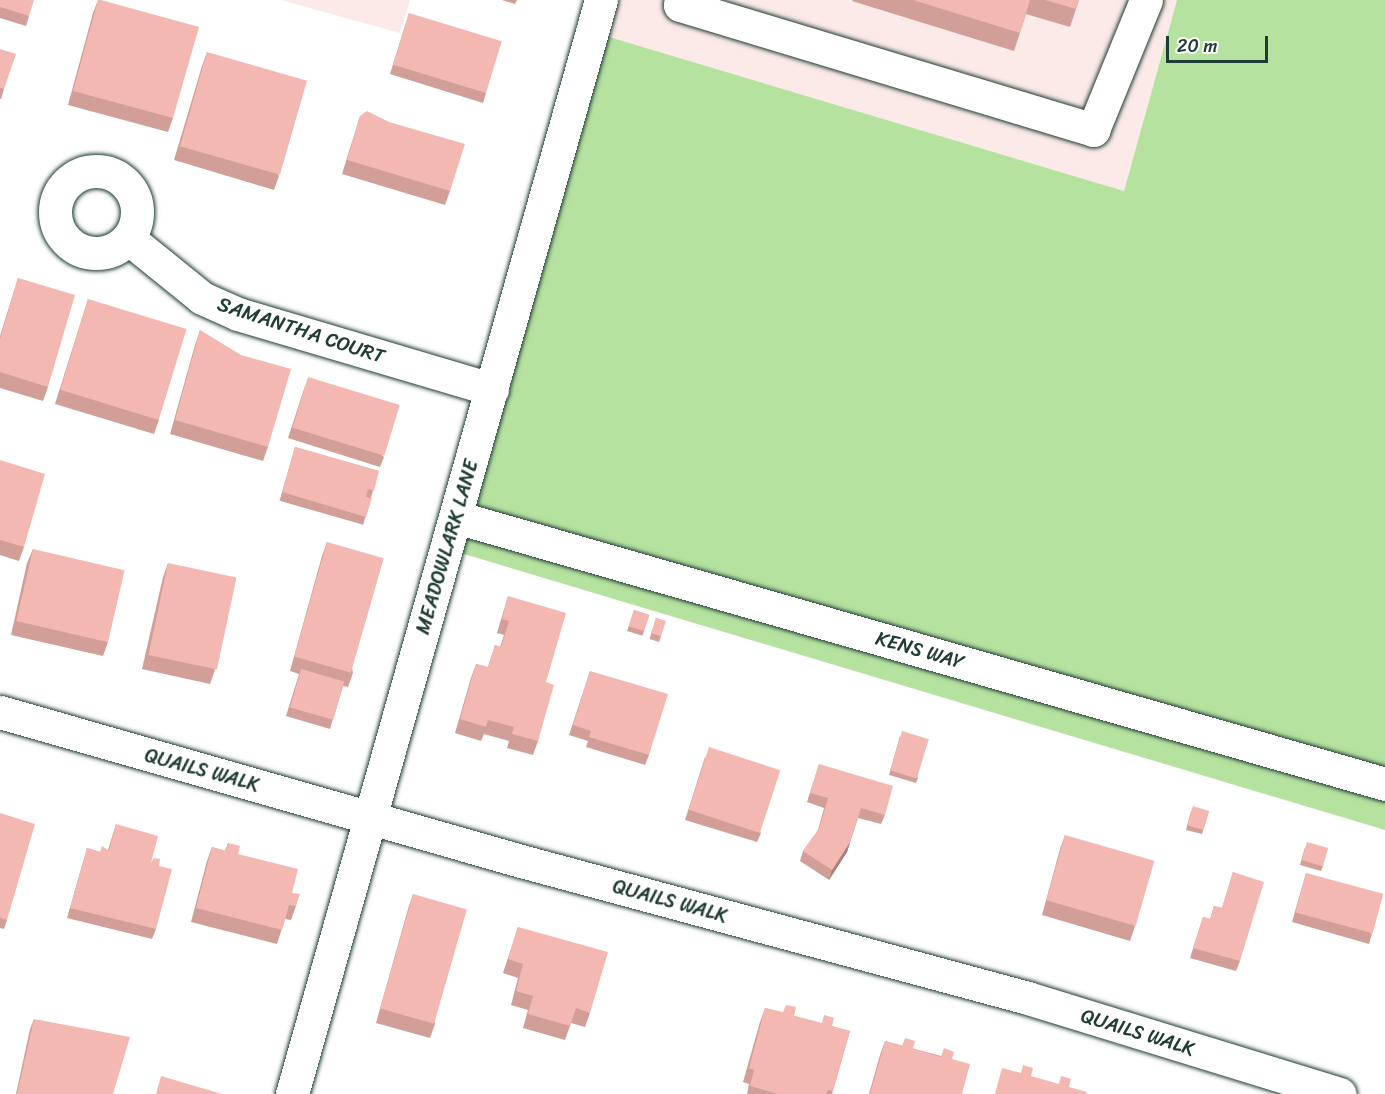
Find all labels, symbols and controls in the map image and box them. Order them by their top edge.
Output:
scale bar [1169,24,1271,62]
text: 20 m [1177,30,1217,62]
street label: SAMANTHA COURT [215,292,387,368]
street label: MEADOWLARK LANE [411,457,483,637]
street label: KENS WAY [873,626,967,674]
street label: QUAILS WALK [142,743,262,797]
street label: QUAILS WALK [610,874,730,928]
street label: QUAILS WALK [1078,1003,1198,1061]

